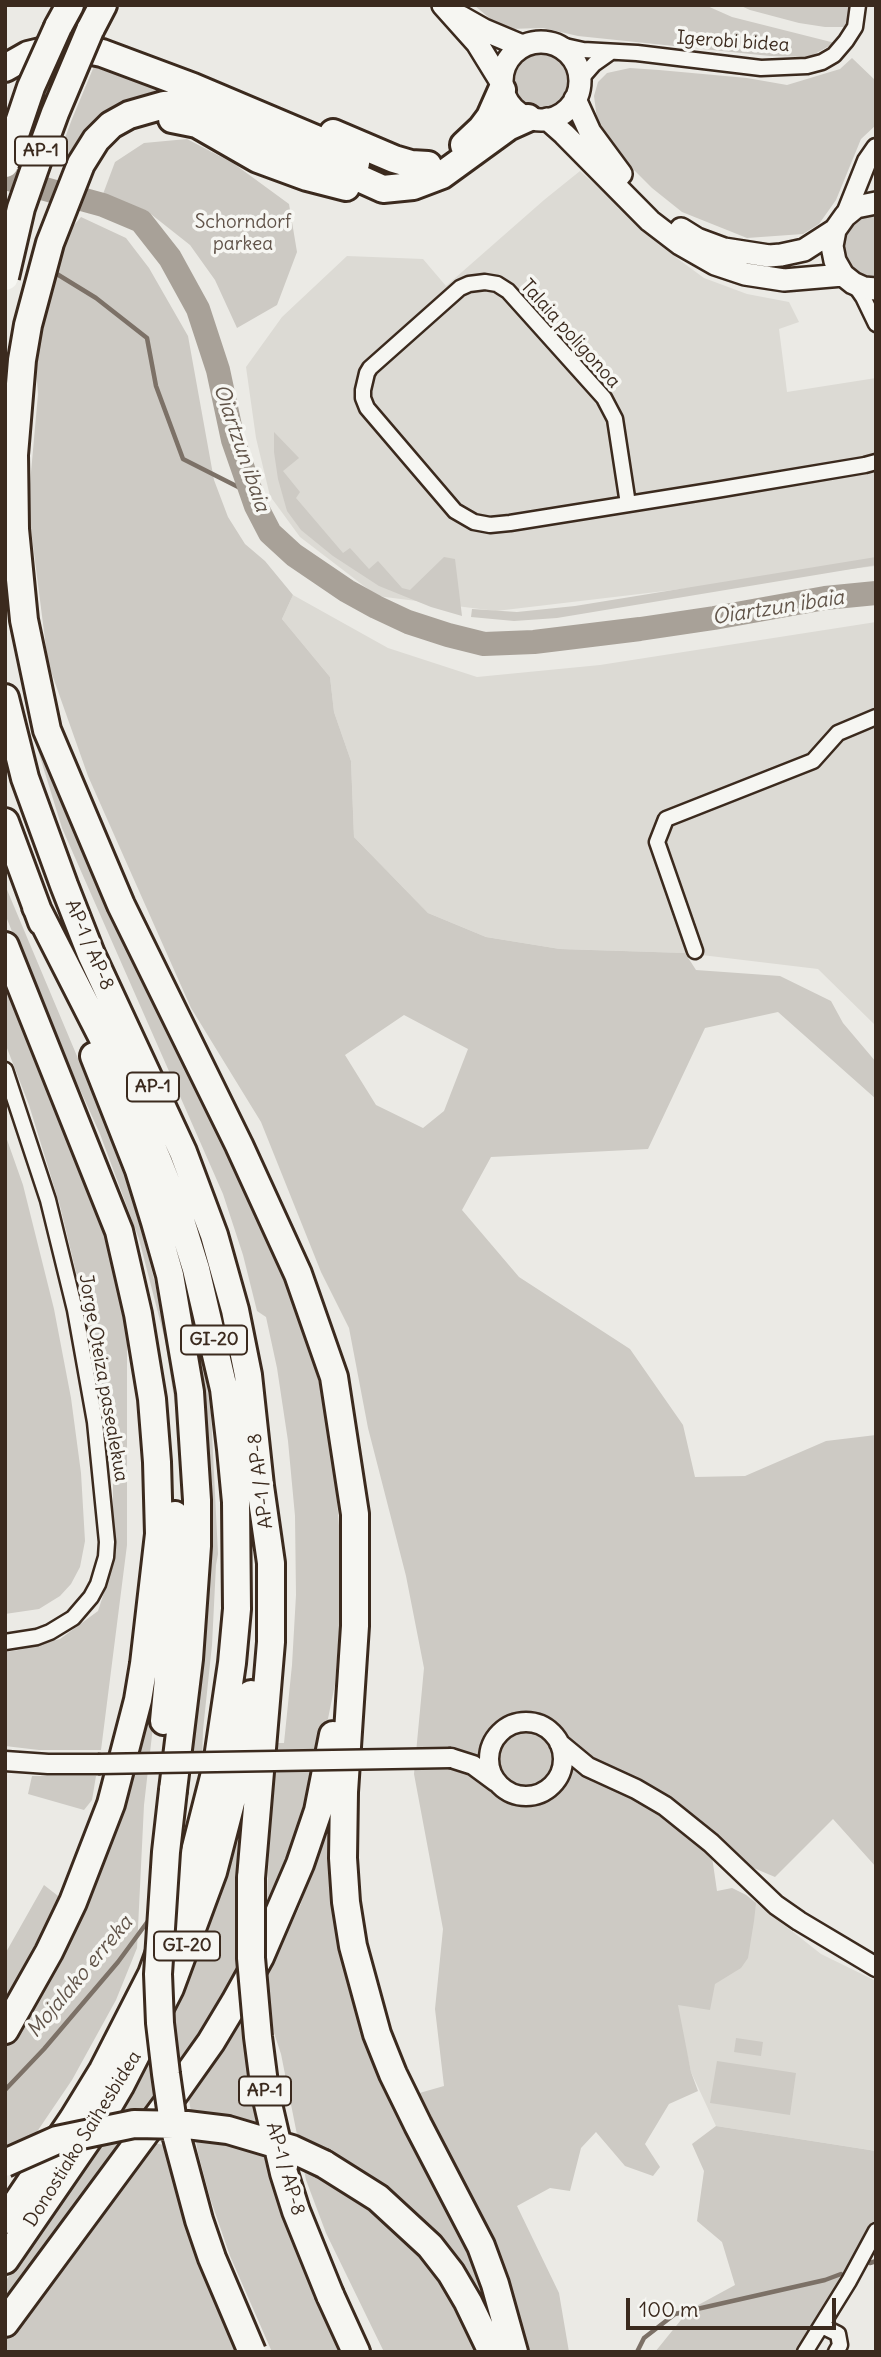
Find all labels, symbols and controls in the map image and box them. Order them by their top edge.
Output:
street label: Igerobi bidea [676,27,790,57]
road number: AP-1 [15,136,67,166]
park label: Schorndorf parkea [195,212,291,256]
street label: Talaia poligonoa [515,275,625,393]
water label: Oiartzun ibaia [207,381,275,515]
water label: Oiartzun ibaia [710,585,846,631]
street label: AP-1 / AP-8 [60,896,118,994]
road number: AP-1 [127,1072,179,1102]
street label: Jorge Oteiza pasealekua [74,1272,132,1484]
road number: GI-20 [181,1325,247,1354]
street label: AP-1 / AP-8 [244,1432,278,1530]
water label: Mojalako erreka [22,1911,138,2043]
road number: GI-20 [154,1932,220,1960]
street label: Donostiako Saihesbidea [20,2047,146,2231]
road number: AP-1 [239,2076,291,2106]
street label: AP-1 / AP-8 [261,2120,309,2218]
scale bar [629,2284,839,2328]
text: 100 m [639,2296,698,2323]

